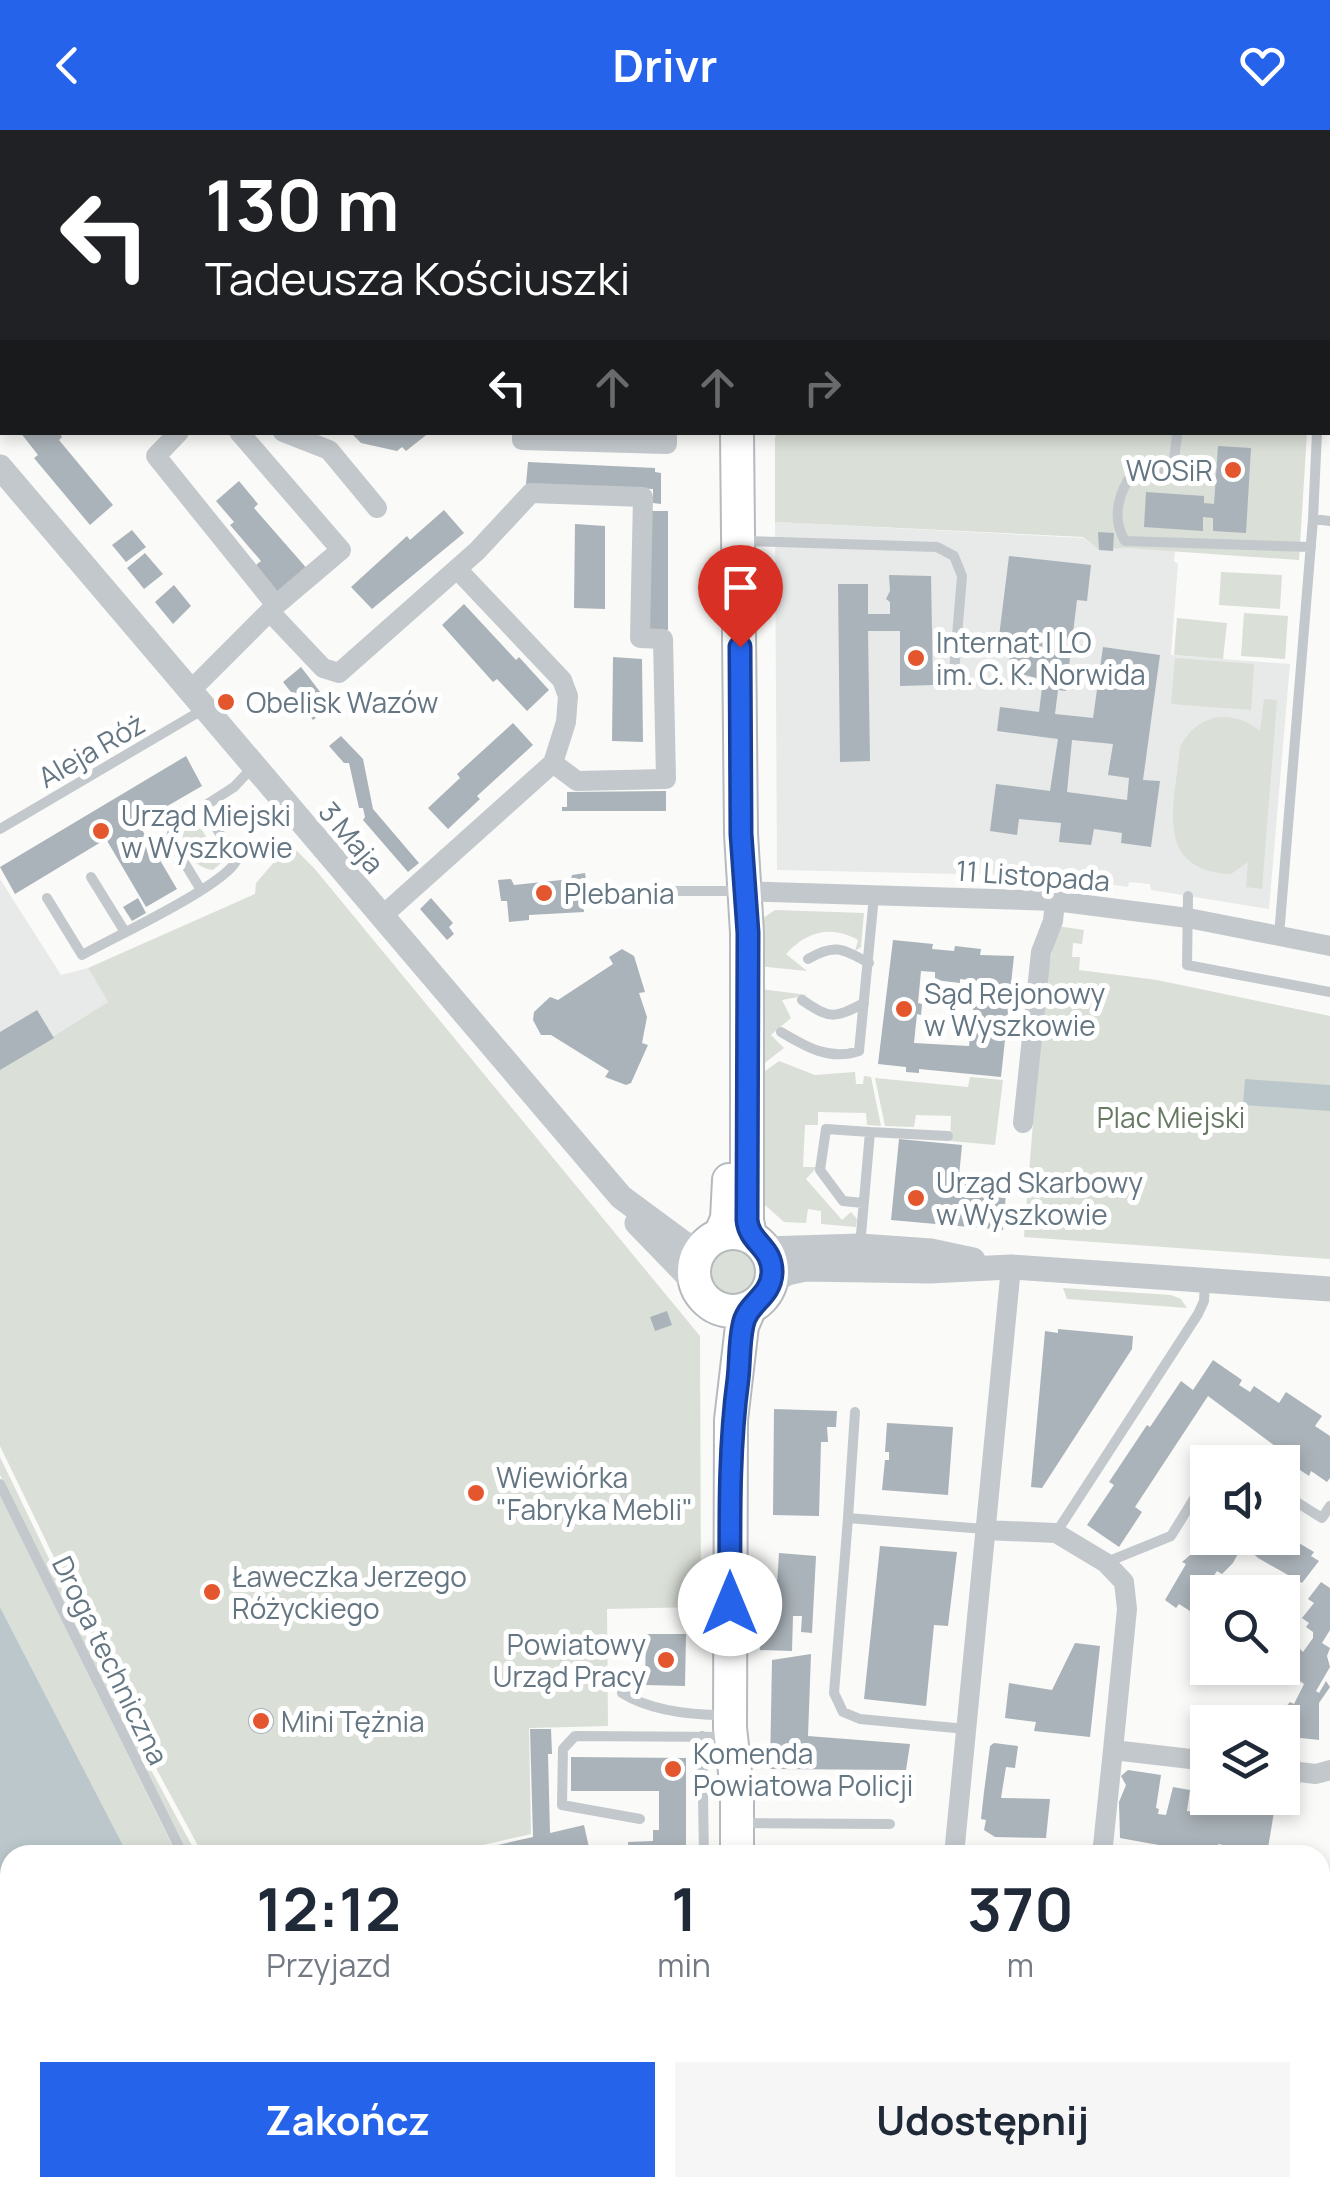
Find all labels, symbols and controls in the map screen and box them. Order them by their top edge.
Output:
text: Drivr [613,34,717,96]
icon: back [40,38,95,93]
icon: heart [1235,38,1290,93]
text: 130 m [205,156,399,252]
icon: left [40,170,170,300]
text: Tadeusza Kościuszki [205,247,630,309]
icon: left [480,360,535,415]
icon: ahead [585,360,640,415]
icon: ahead [690,360,745,415]
icon: right [795,360,850,415]
place label: WOSiR [1126,451,1213,489]
marker: WOSiR [1222,459,1244,481]
pin [698,545,783,648]
icon: arrive [713,560,768,615]
place label: Internat I LO im. C. K. Norwida [936,623,1146,693]
marker: Internat I LO im. C. K. Norwida [905,647,927,669]
place label: Obelisk Wazów [246,683,438,721]
marker: Obelisk Wazów [215,691,237,713]
street label: Aleja Róż [31,704,151,796]
street label: 3 Maja [311,793,393,881]
place label: Urząd Miejski w Wyszkowie [121,796,293,866]
marker: Urząd Miejski w Wyszkowie [90,820,112,842]
street label: 11 Listopada [955,851,1111,899]
place label: Plebania [564,874,675,912]
marker: Plebania [533,882,555,904]
place label: Sąd Rejonowy w Wyszkowie [924,974,1105,1044]
marker: Sąd Rejonowy w Wyszkowie [893,998,915,1020]
park label: Plac Miejski [1097,1098,1245,1136]
place label: Urząd Skarbowy w Wyszkowie [936,1163,1143,1233]
marker: Urząd Skarbowy w Wyszkowie [905,1187,927,1209]
map controls [1190,1445,1300,1815]
button: sound [1190,1445,1300,1555]
place label: Wiewiórka "Fabryka Mebli" [496,1458,693,1528]
marker: Wiewiórka "Fabryka Mebli" [465,1482,487,1504]
street label: Droga techniczna [44,1549,178,1771]
position arrow [678,1552,782,1656]
place label: Ławeczka Jerzego Różyckiego [232,1557,467,1627]
button: search [1190,1575,1300,1685]
marker: Ławeczka Jerzego Różyckiego [201,1581,223,1603]
place label: Powiatowy Urząd Pracy [493,1625,646,1695]
marker: Powiatowy Urząd Pracy [655,1649,677,1671]
place label: Mini Tężnia [281,1702,425,1740]
button: layers [1190,1705,1300,1815]
marker: Mini Tężnia [250,1710,272,1732]
place label: Komenda Powiatowa Policji [693,1734,913,1804]
marker: Komenda Powiatowa Policji [662,1758,684,1780]
text: 12:12 [256,1867,401,1949]
text: 1 [671,1867,697,1949]
text: 370 [967,1867,1074,1949]
text: Przyjazd [266,1943,391,1987]
text: min [657,1943,711,1987]
text: m [1007,1943,1034,1987]
button: Zakończ [40,2062,655,2177]
button: Udostępnij [675,2062,1290,2177]

